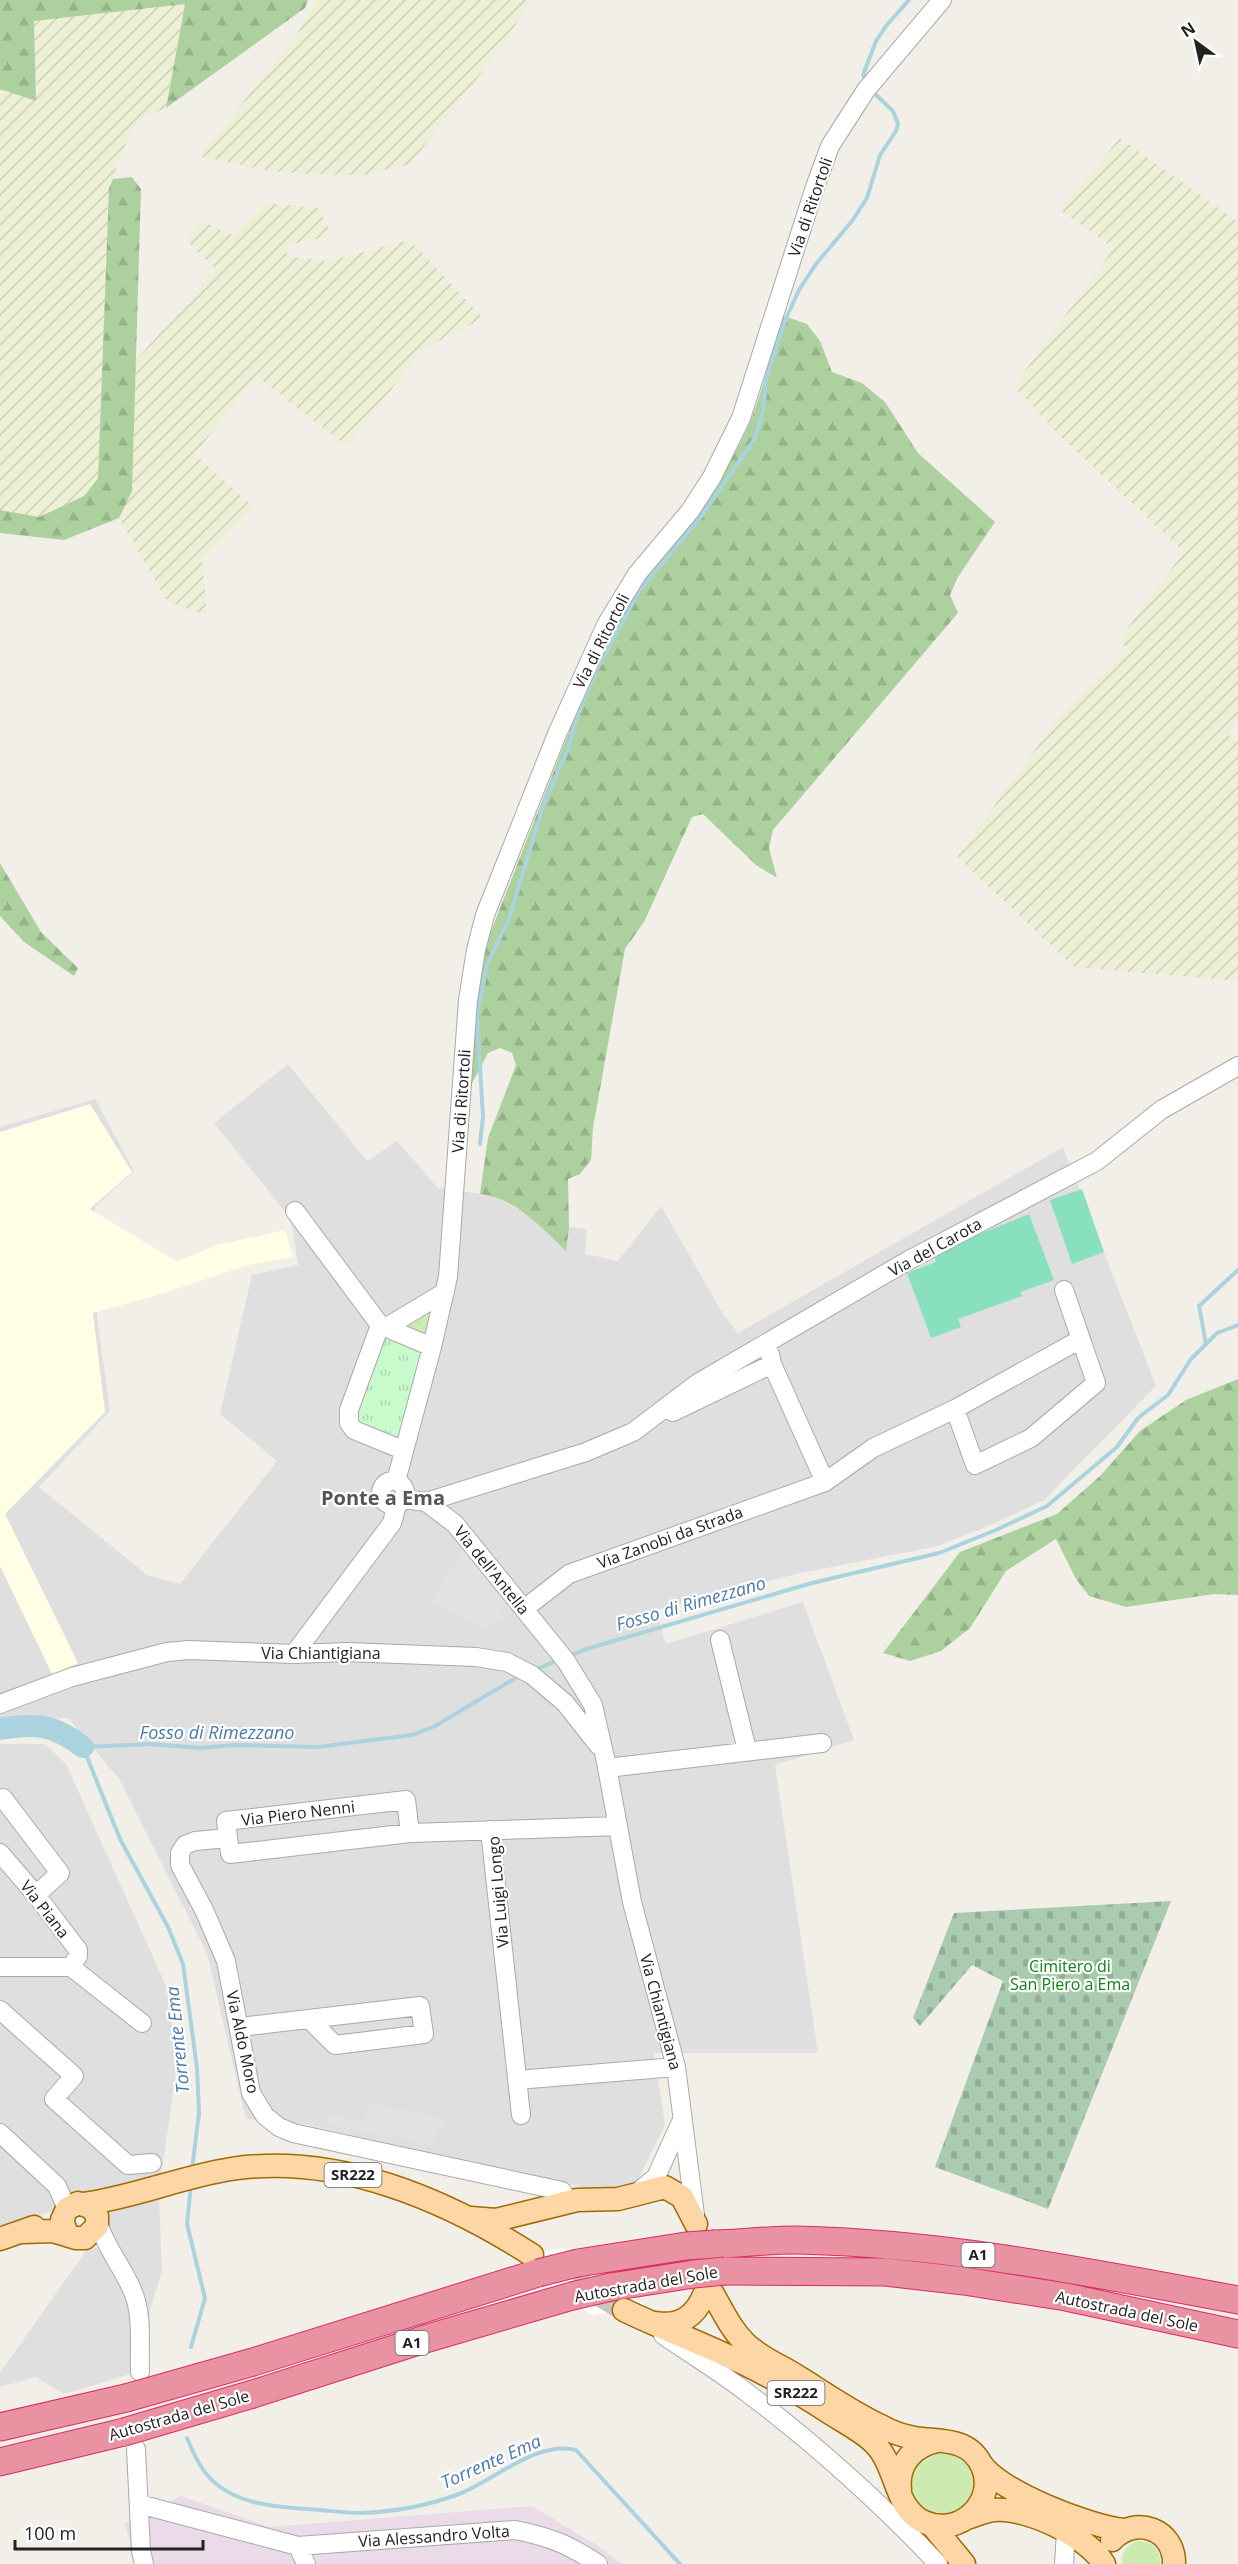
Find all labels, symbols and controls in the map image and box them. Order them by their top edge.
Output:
north arrow [1166,12,1226,72]
text: N [1176,17,1199,42]
street label: Via di Ritortoli [783,154,837,260]
street label: Via di Ritortoli [568,590,634,692]
street label: Via di Ritortoli [446,1048,476,1154]
street label: Via del Carota [884,1212,986,1282]
district label: Ponte a Ema [321,1484,445,1511]
street label: Via Zanobi da Strada [594,1500,746,1574]
street label: Via dell'Antella [449,1521,535,1619]
water label: Fosso di Rimezzano [613,1570,768,1636]
street label: Via Chiantigiana [261,1642,381,1664]
water label: Fosso di Rimezzano [140,1720,294,1744]
street label: Via Piero Nenni [240,1795,356,1831]
street label: Via Luigi Longo [482,1835,514,1949]
street label: Via Piana [15,1875,75,1943]
street label: Via Chiantigiana [635,1952,687,2072]
park label: Cimitero di San Piero a Ema [1010,1955,1130,1995]
water label: Torrente Ema [159,1985,195,2095]
street label: Via Aldo Moro [221,1989,265,2095]
road number: SR222 [324,2163,382,2187]
road number: A1 [962,2243,994,2267]
street label: Autostrada del Sole [573,2261,719,2307]
street label: Autostrada del Sole [1054,2285,1200,2337]
road number: A1 [396,2331,428,2355]
road number: SR222 [768,2381,824,2405]
street label: Autostrada del Sole [106,2384,252,2446]
water label: Torrente Ema [437,2428,545,2494]
scale bar [15,2513,202,2551]
street label: Via Alessandro Volta [358,2520,510,2552]
text: 100 m [24,2521,76,2545]

